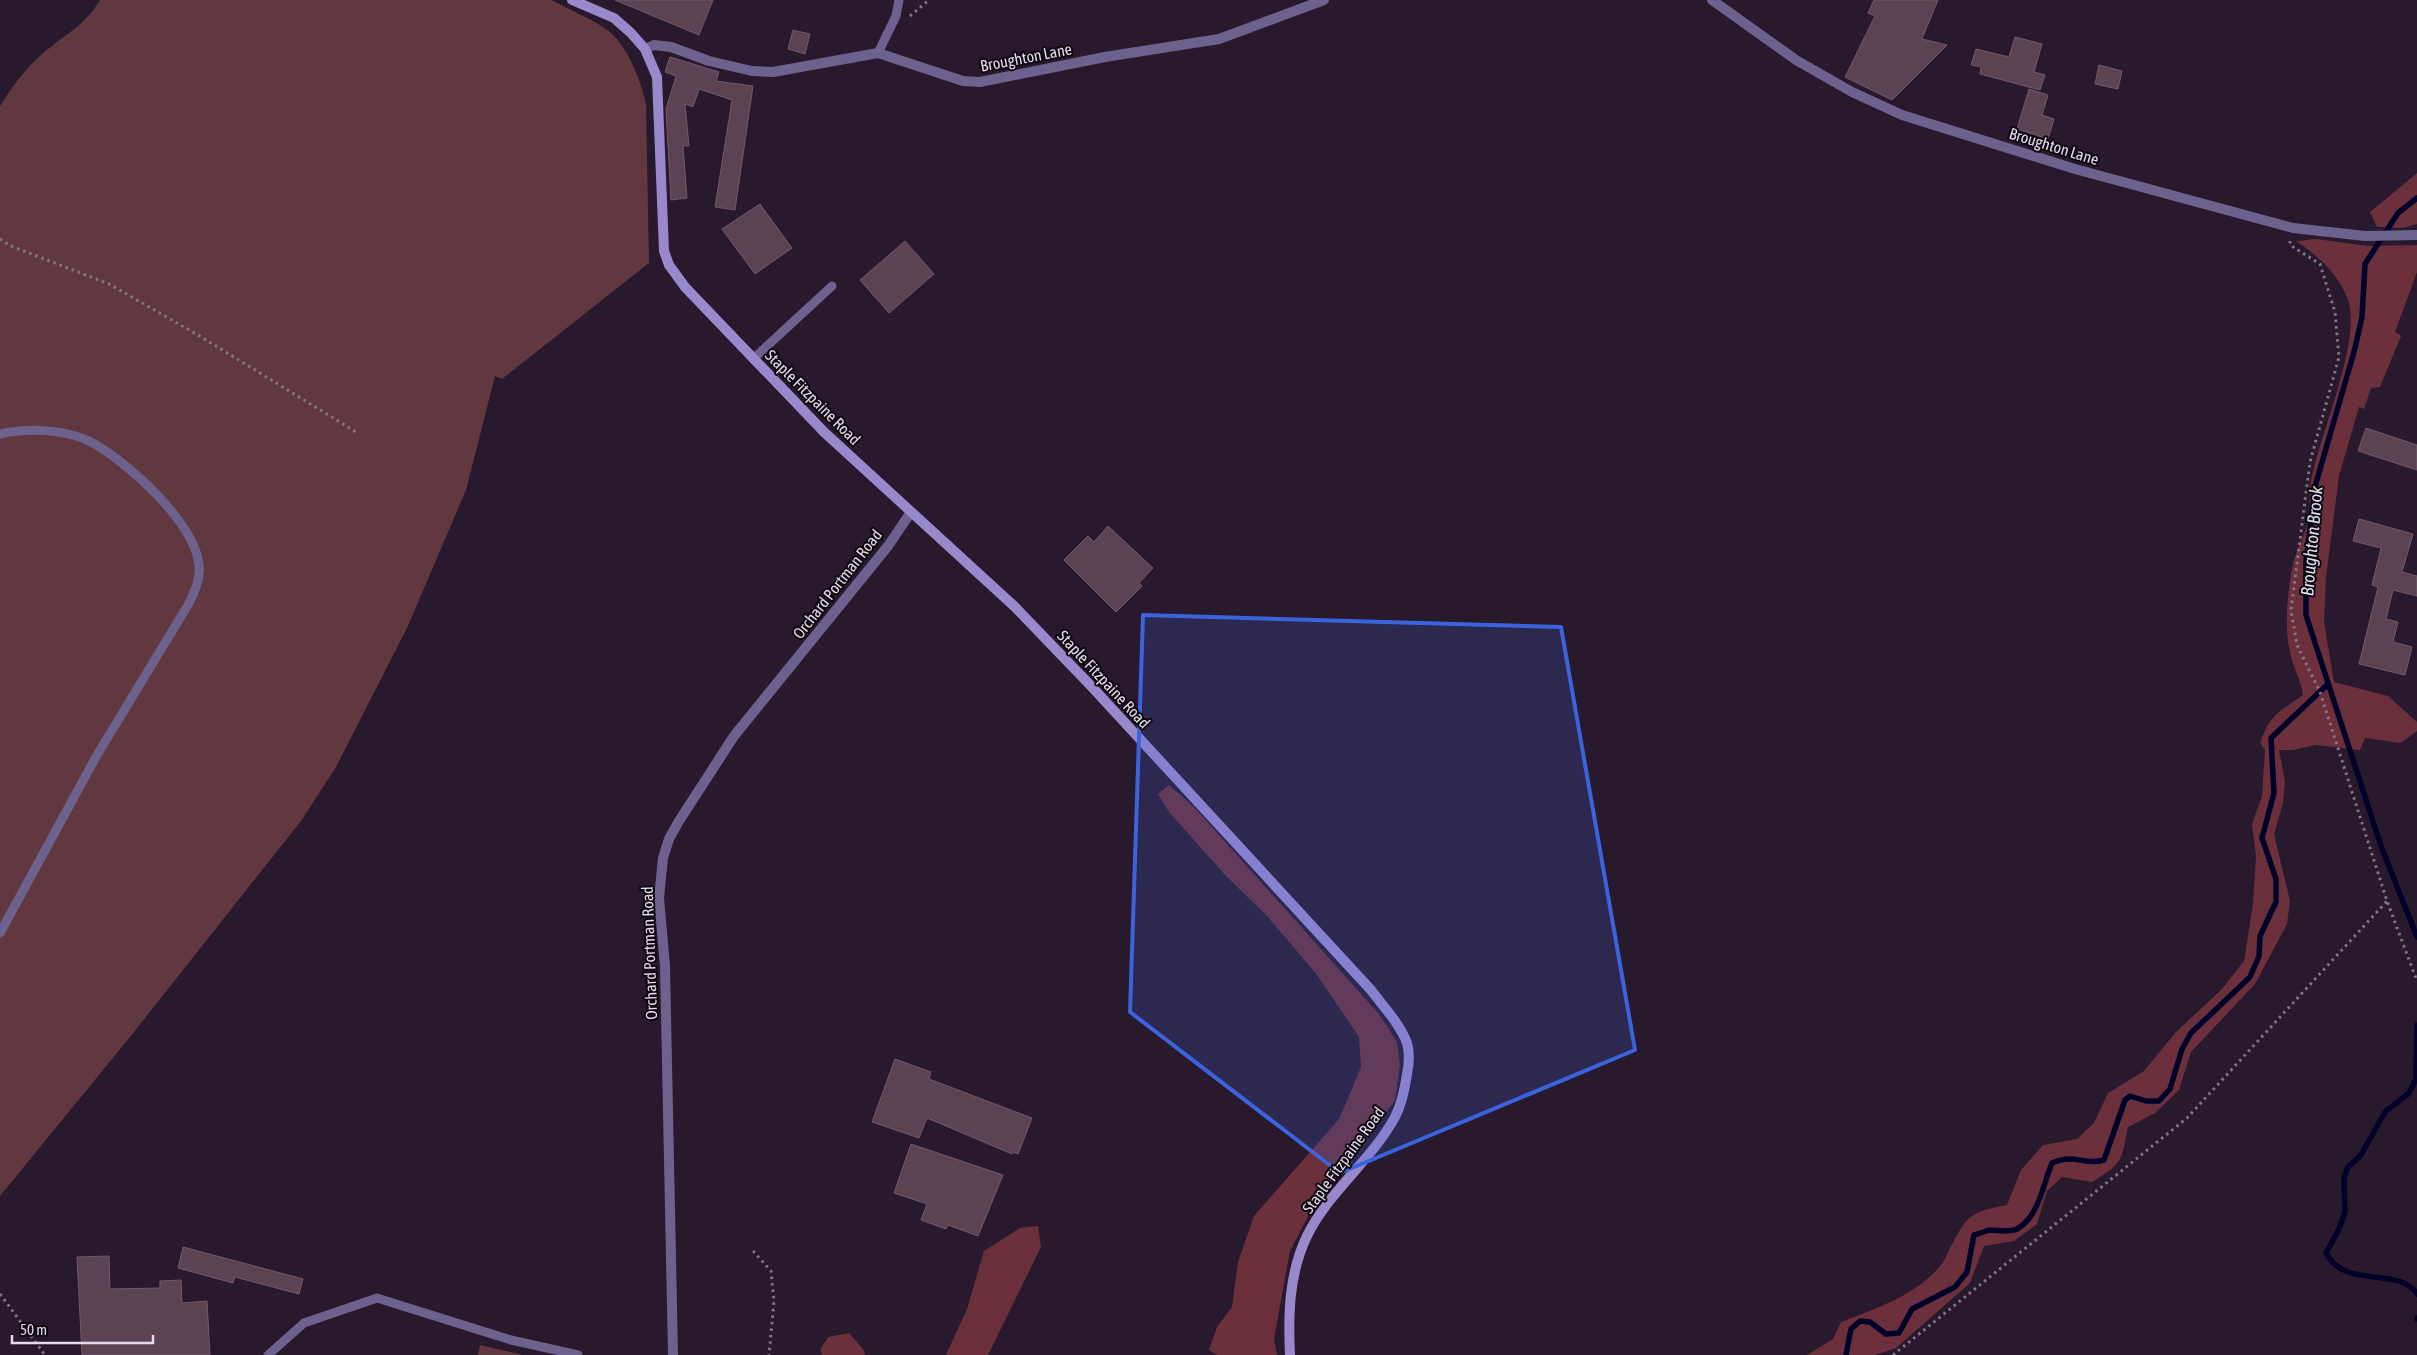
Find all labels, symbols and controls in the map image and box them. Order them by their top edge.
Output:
street label: Broughton Lane [979,39,1073,76]
street label: Broughton Lane [2007,124,2101,169]
street label: Staple Fitzpaine Road [761,346,864,449]
water label: Broughton Brook [2296,484,2327,597]
street label: Orchard Portman Road [789,526,885,642]
street label: Staple Fitzpaine Road [1053,626,1154,732]
street label: Orchard Portman Road [638,886,660,1020]
street label: Staple Fitzpaine Road [1298,1103,1388,1217]
scale bar [12,1312,154,1344]
text: 50 m [20,1321,47,1338]

